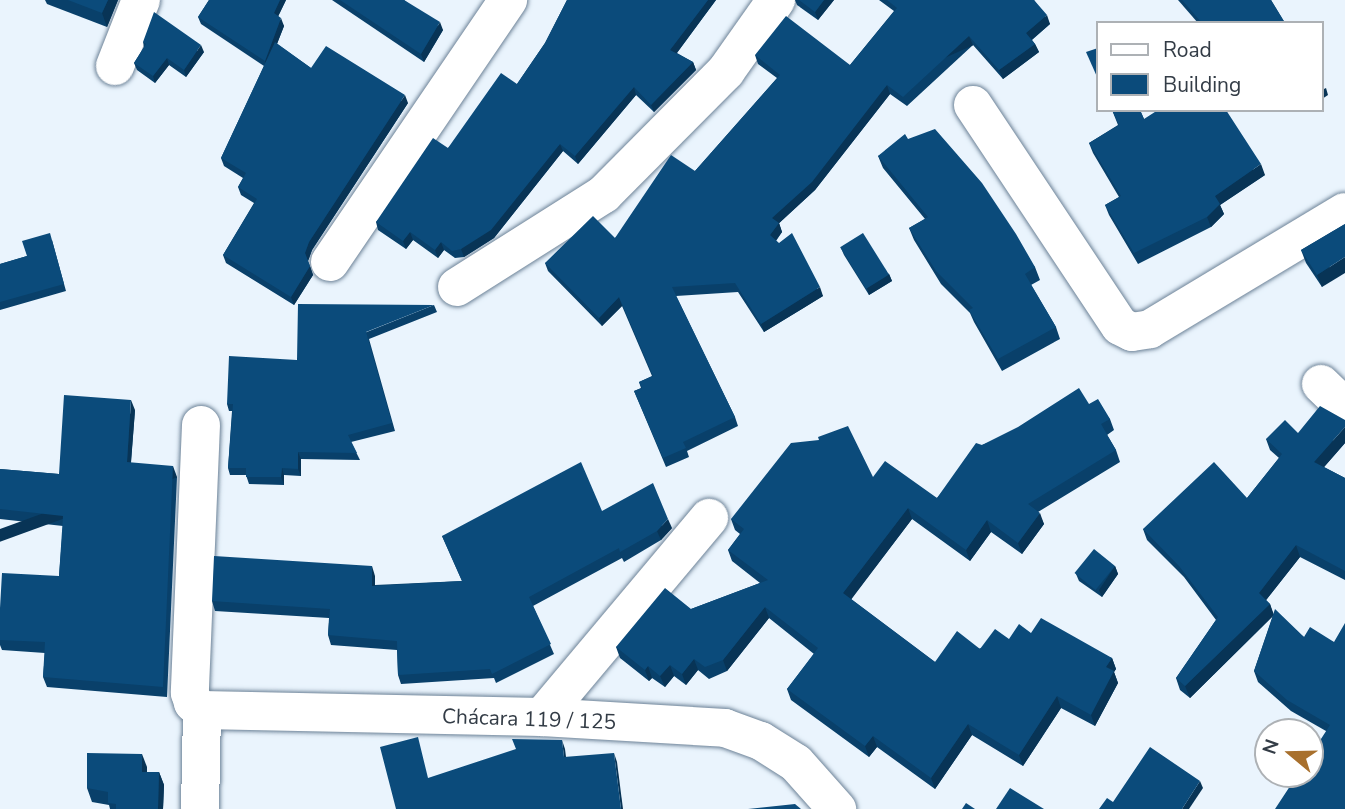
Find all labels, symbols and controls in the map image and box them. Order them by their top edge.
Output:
legend [1096,21,1324,112]
text: Road [1163,36,1212,64]
text: Building [1163,71,1241,99]
street label: Chácara 119 / 125 [441,703,617,735]
north arrow [1254,718,1324,788]
text: N [1256,736,1286,758]

